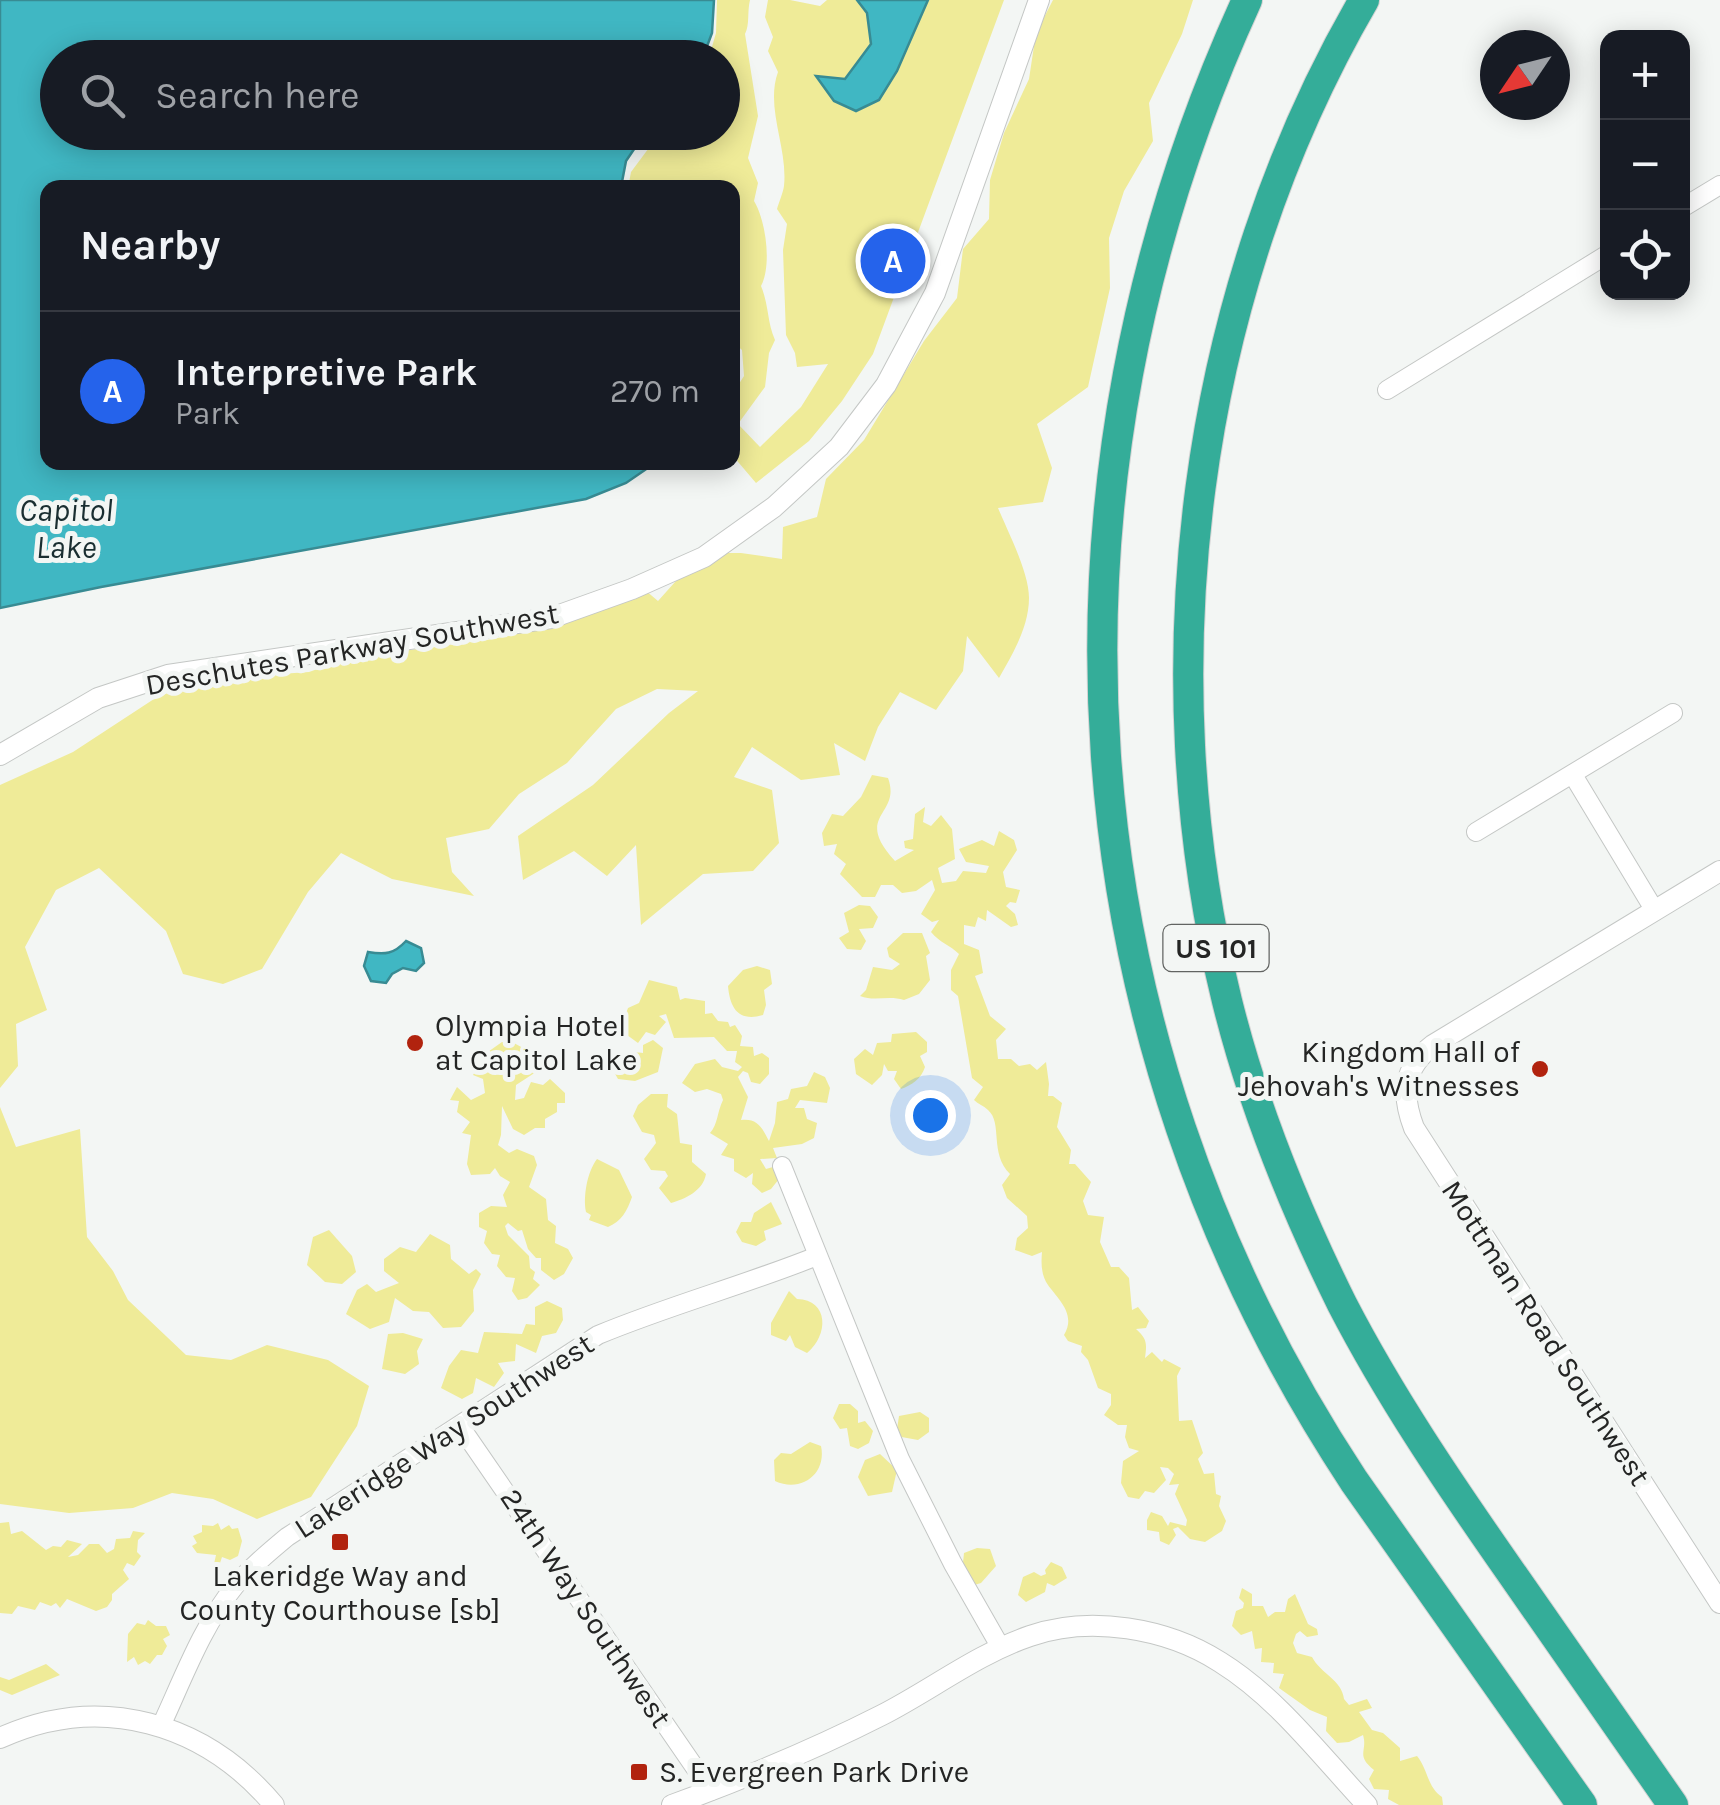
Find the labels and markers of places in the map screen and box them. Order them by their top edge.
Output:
pin: A [860,224,926,298]
place label: Olympia Hotel at Capitol Lake [435,1008,637,1078]
marker: Olympia Hotel at Capitol Lake [404,1032,426,1054]
place label: Kingdom Hall of Jehovah's Witnesses [1238,1034,1521,1104]
marker: Kingdom Hall of Jehovah's Witnesses [1529,1058,1551,1080]
marker: Lakeridge Way and County Courthouse [sb] [329,1531,351,1553]
place label: Lakeridge Way and County Courthouse [sb] [179,1558,501,1628]
place label: S. Evergreen Park Drive [659,1754,969,1790]
marker: S. Evergreen Park Drive [628,1761,650,1783]

